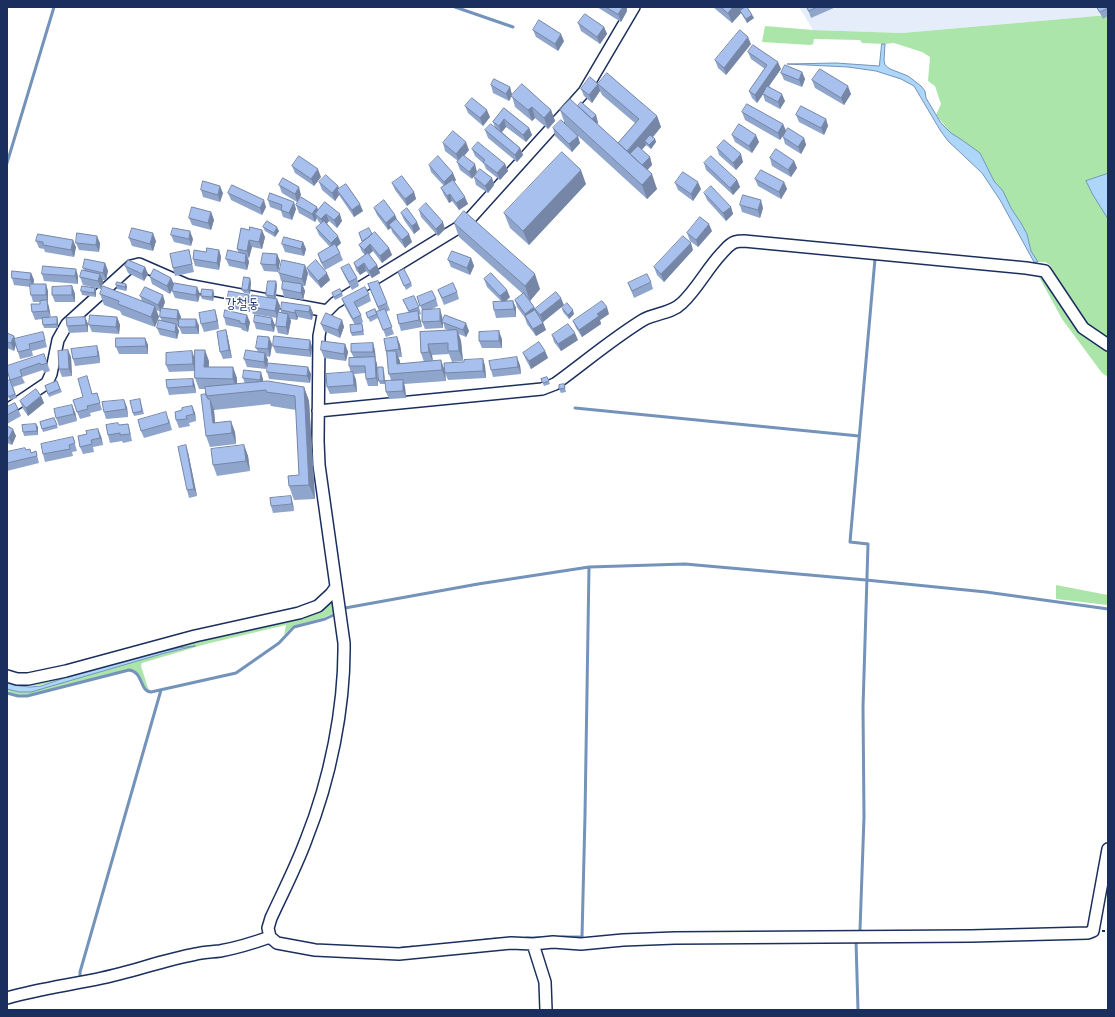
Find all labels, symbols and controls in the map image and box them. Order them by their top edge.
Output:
district label: 강철동 [225,296,259,312]

